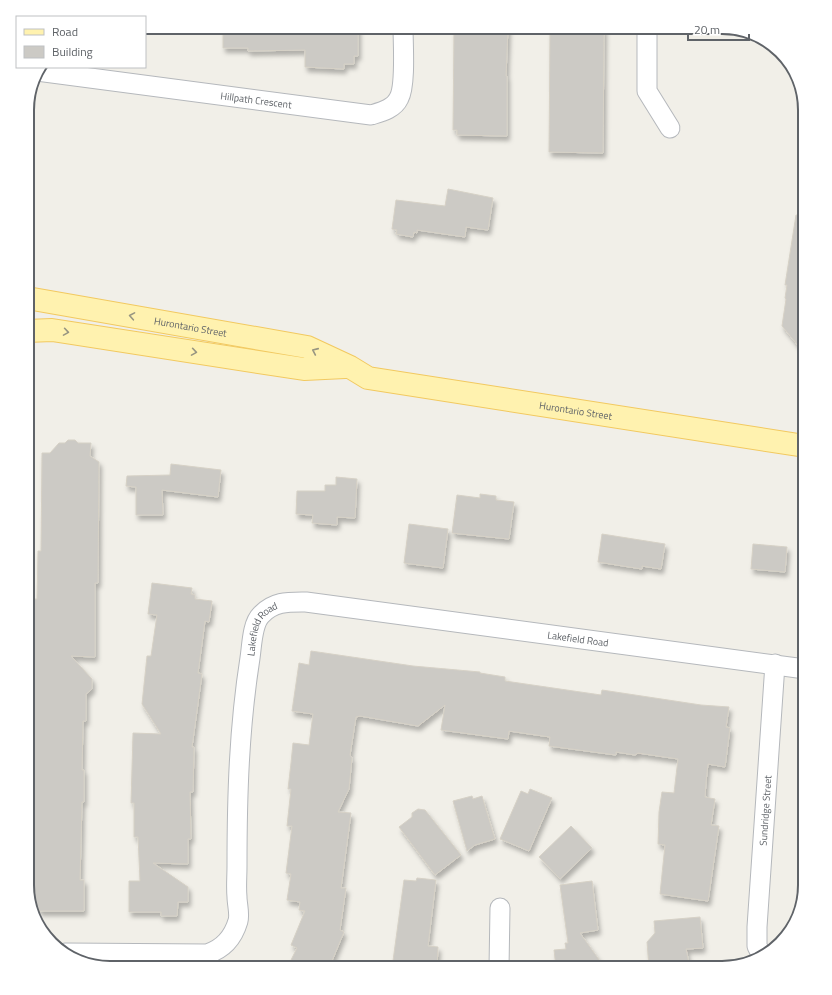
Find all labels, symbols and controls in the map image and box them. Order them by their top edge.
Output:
legend [16,16,146,68]
scale bar [688,16,749,42]
text: 20 m [694,20,720,39]
text: Road [52,22,78,41]
text: Building [52,42,93,61]
street label: Hillpath Crescent [220,88,293,113]
one-way arrow [129,312,135,321]
street label: Hurontario Street [153,313,228,341]
one-way arrow [63,327,69,336]
one-way arrow [191,347,198,356]
one-way arrow [311,348,319,356]
street label: Hurontario Street [538,398,614,424]
street label: Lakefield Road [243,598,280,657]
street label: Lakefield Road [546,627,609,651]
street label: Sundridge Street [756,774,775,846]

